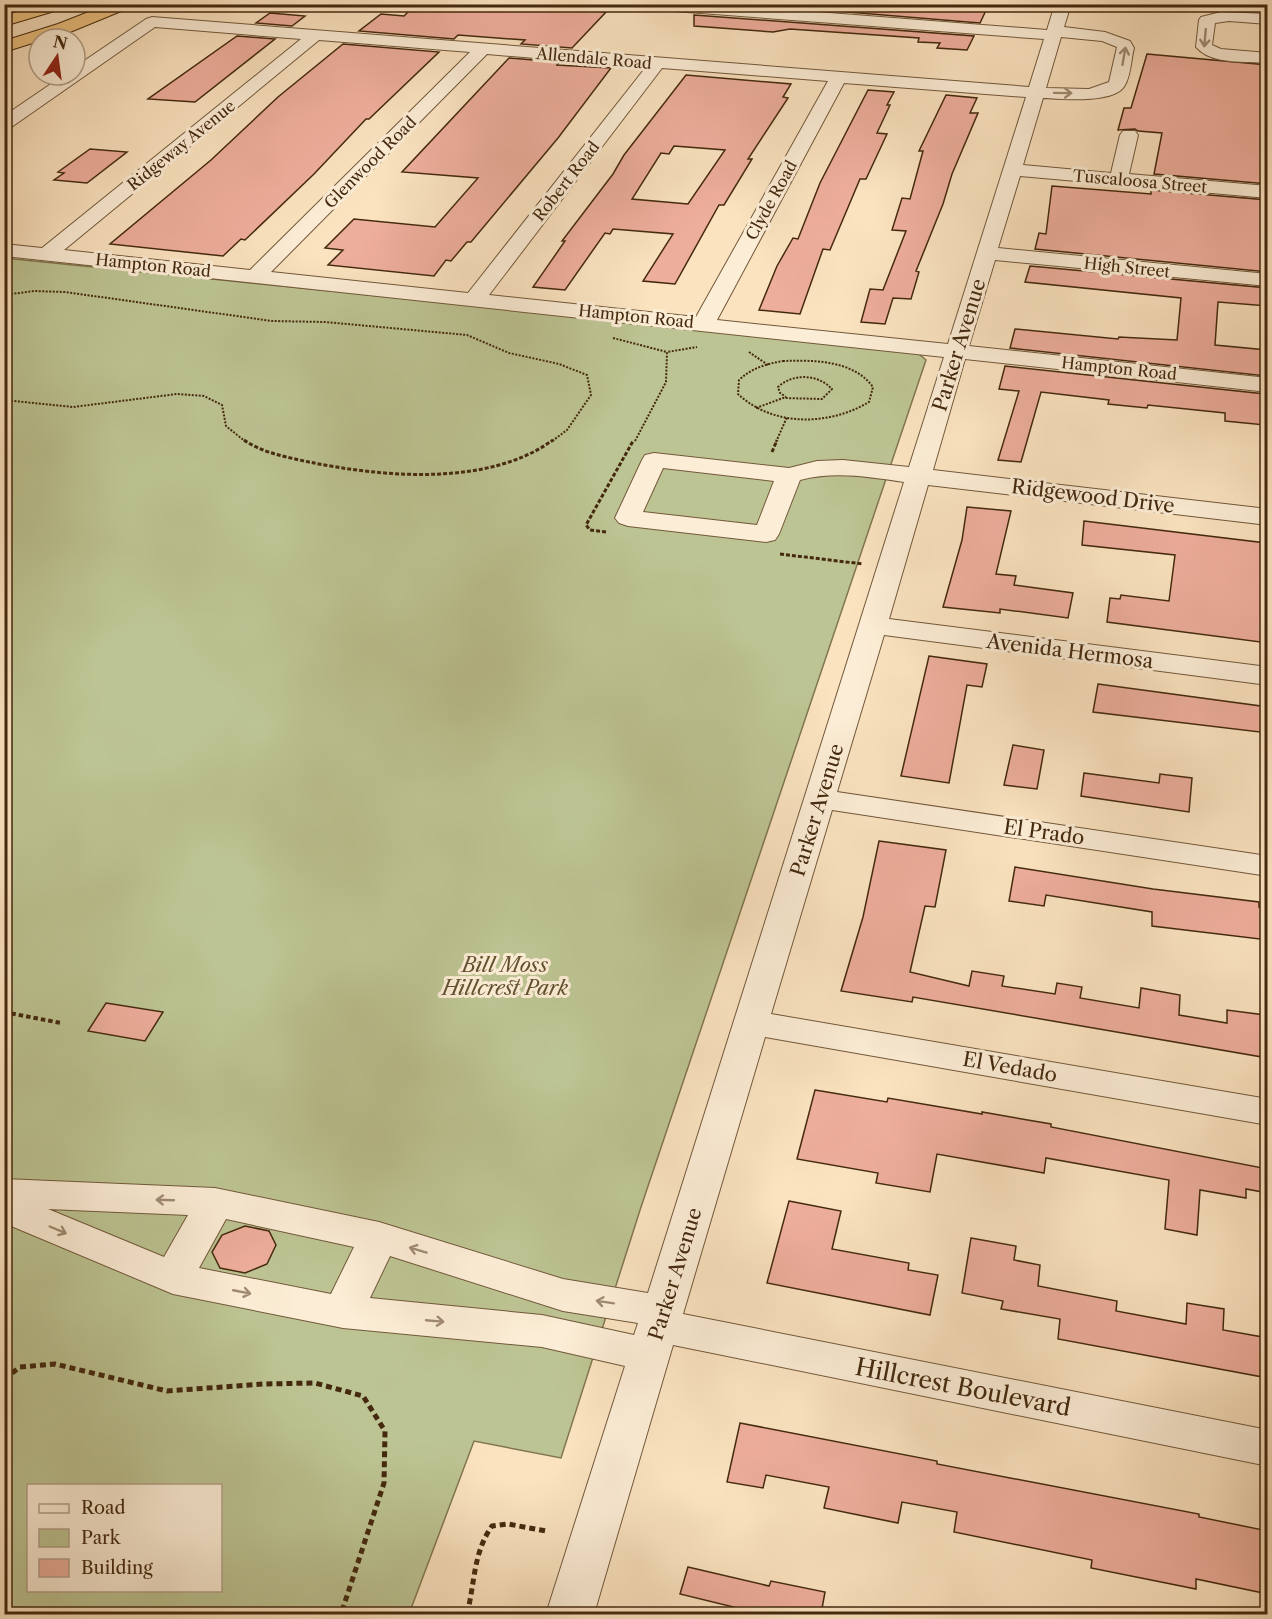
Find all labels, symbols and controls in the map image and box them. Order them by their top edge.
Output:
north arrow [27,27,87,87]
one-way arrow [1200,28,1211,47]
text: N [51,31,69,54]
street label: Allendale Road [534,43,653,73]
one-way arrow [1118,47,1129,66]
one-way arrow [1052,87,1072,99]
street label: Ridgeway Avenue [123,95,239,195]
street label: Glenwood Road [320,112,420,212]
street label: Robert Road [528,137,604,225]
street label: Clyde Road [741,156,801,243]
street label: Tuscaloosa Street [1072,165,1208,197]
street label: Hampton Road [94,249,212,281]
street label: High Street [1083,253,1171,282]
street label: Parker Avenue [927,276,991,414]
street label: Hampton Road [577,300,695,332]
street label: Hampton Road [1060,352,1178,384]
street label: Ridgewood Drive [1010,474,1176,518]
street label: Avenida Hermosa [984,629,1155,673]
street label: Parker Avenue [785,741,849,879]
street label: El Prado [1002,814,1086,850]
park label: Bill Moss Hillcrest Park [440,953,569,1000]
street label: El Vedado [961,1047,1059,1087]
one-way arrow [156,1194,176,1205]
street label: Parker Avenue [643,1205,707,1343]
one-way arrow [49,1224,67,1236]
one-way arrow [409,1243,428,1254]
one-way arrow [232,1287,251,1298]
one-way arrow [596,1296,616,1307]
one-way arrow [424,1316,444,1327]
street label: Hillcrest Boulevard [853,1352,1074,1422]
legend [27,1484,222,1592]
text: Road [81,1497,126,1519]
text: Park [81,1527,122,1549]
text: Building [81,1557,153,1579]

